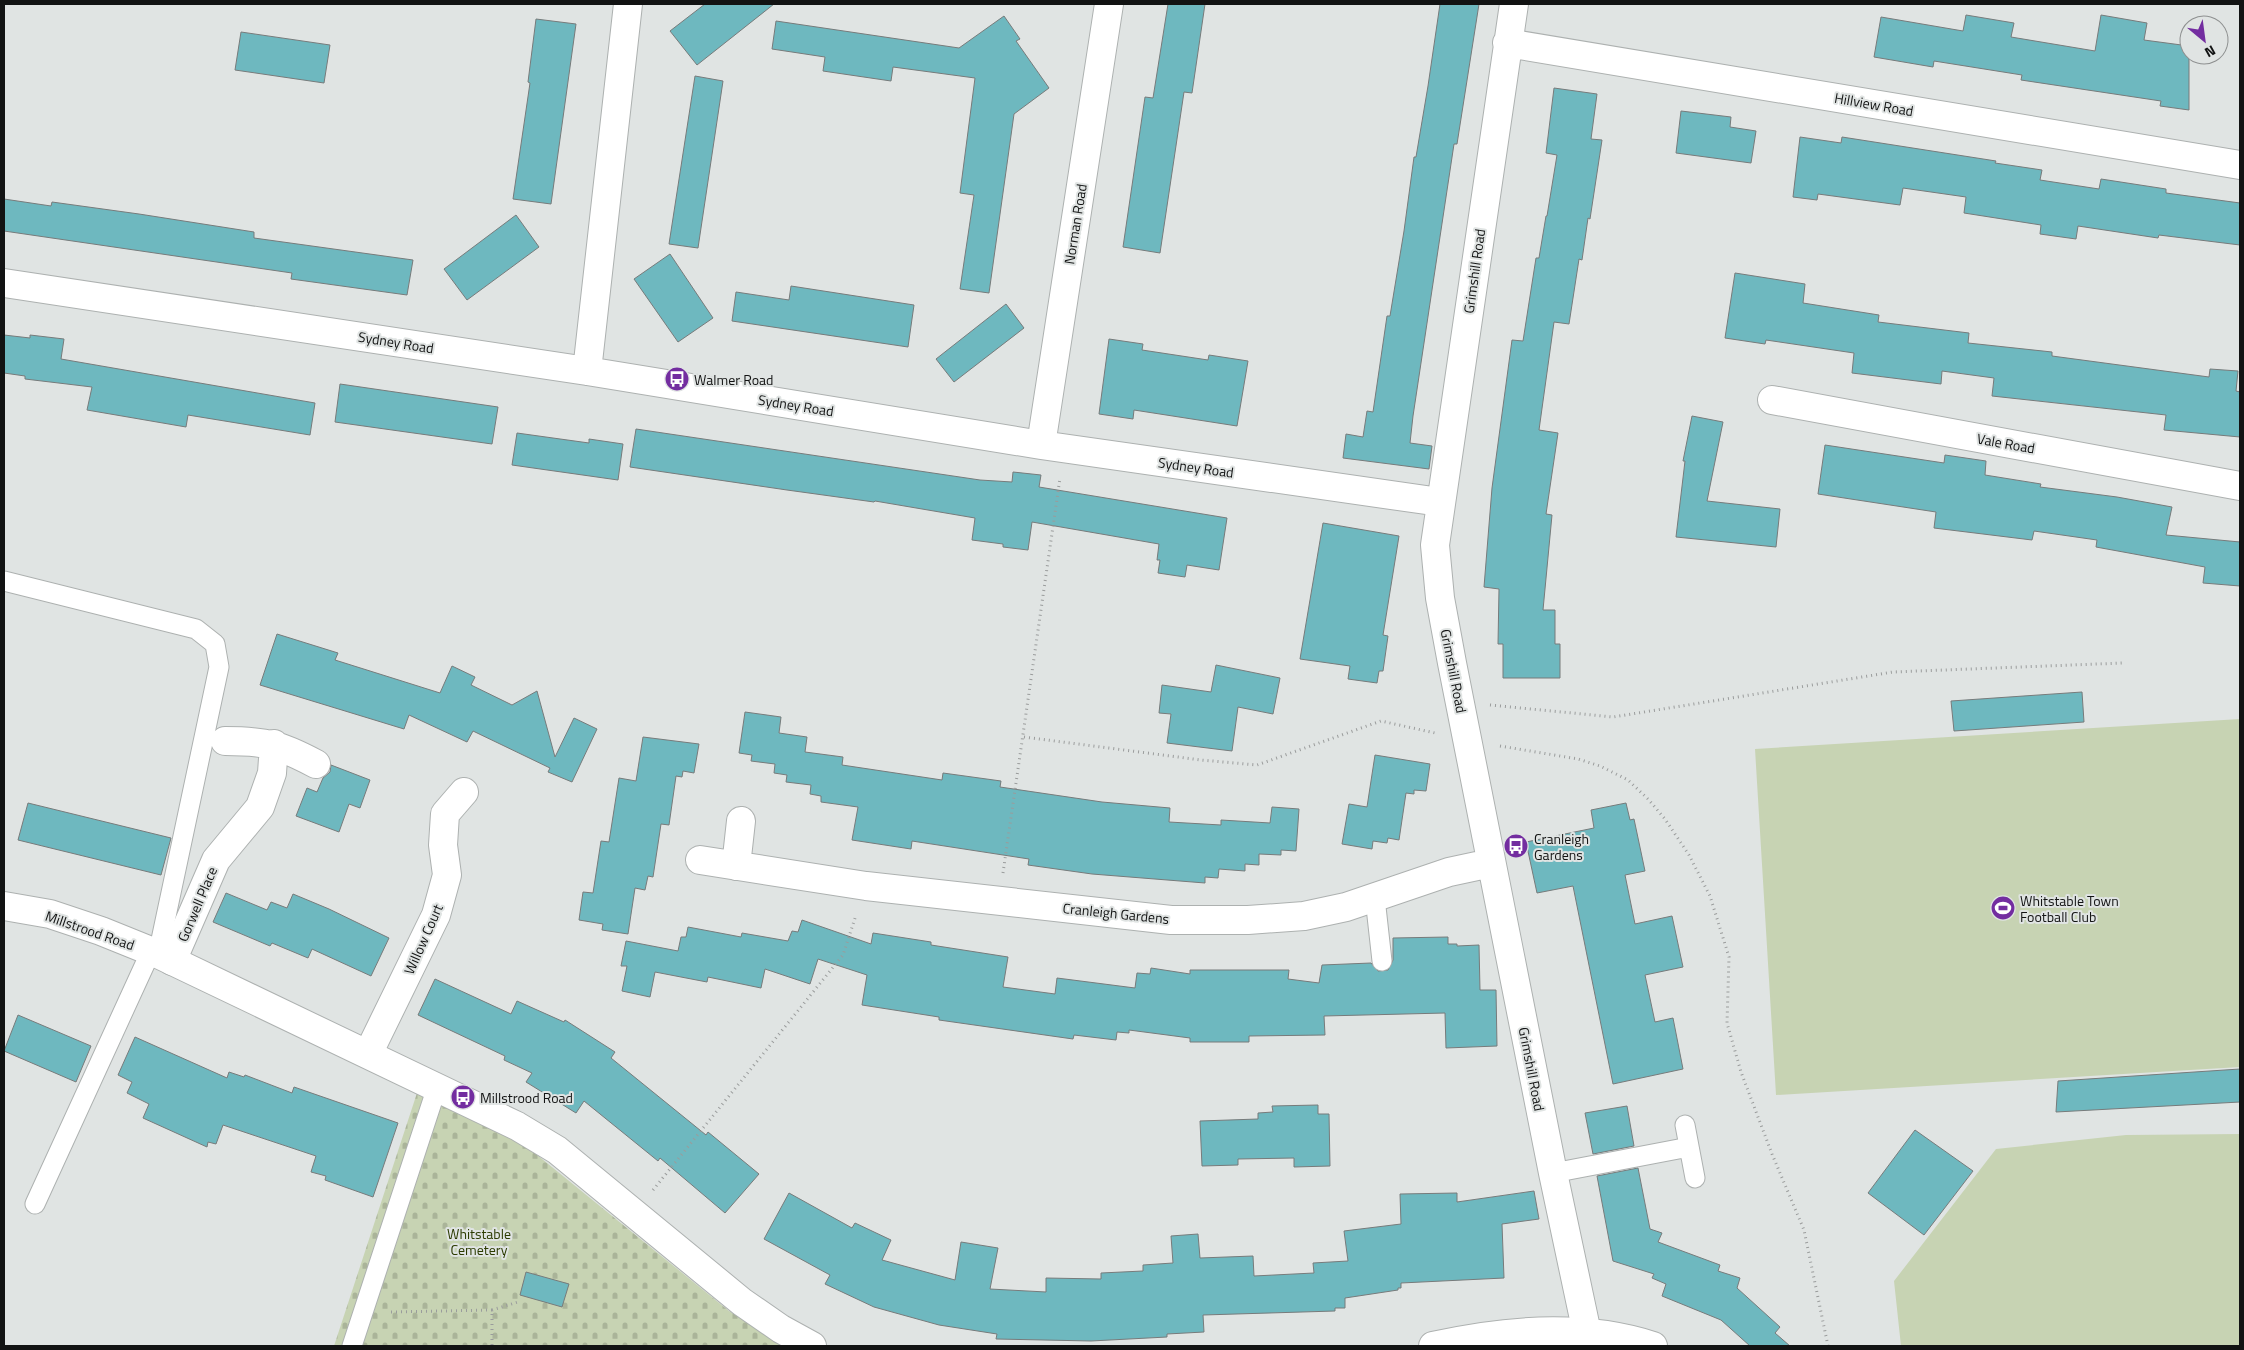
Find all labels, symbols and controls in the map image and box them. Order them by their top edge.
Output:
north arrow [2179,15,2229,65]
text: N [2201,40,2220,63]
street label: Hillview Road [1833,87,1915,121]
street label: Norman Road [1058,182,1092,266]
street label: Grimshill Road [1458,227,1490,315]
street label: Sydney Road [357,326,435,358]
bus stop icon: Walmer Road [664,366,690,392]
place label: Walmer Road [694,369,773,390]
street label: Sydney Road [757,389,835,421]
street label: Vale Road [1975,428,2037,458]
street label: Sydney Road [1157,451,1235,483]
street label: Grimshill Road [1436,627,1472,715]
place label: Cranleigh Gardens [1534,828,1589,865]
bus stop icon: Cranleigh Gardens [1503,833,1529,859]
street label: Gorwell Place [172,863,222,945]
place label: Whitstable Town Football Club [2020,890,2119,927]
sports icon: Whitstable Town Football Club [1990,895,2016,921]
street label: Cranleigh Gardens [1062,897,1170,929]
street label: Willow Court [398,900,448,978]
street label: Millstrood Road [43,905,137,955]
street label: Grimshill Road [1514,1025,1550,1113]
bus stop icon: Millstrood Road [450,1084,476,1110]
place label: Millstrood Road [480,1087,573,1108]
park label: Whitstable Cemetery [447,1223,511,1260]

